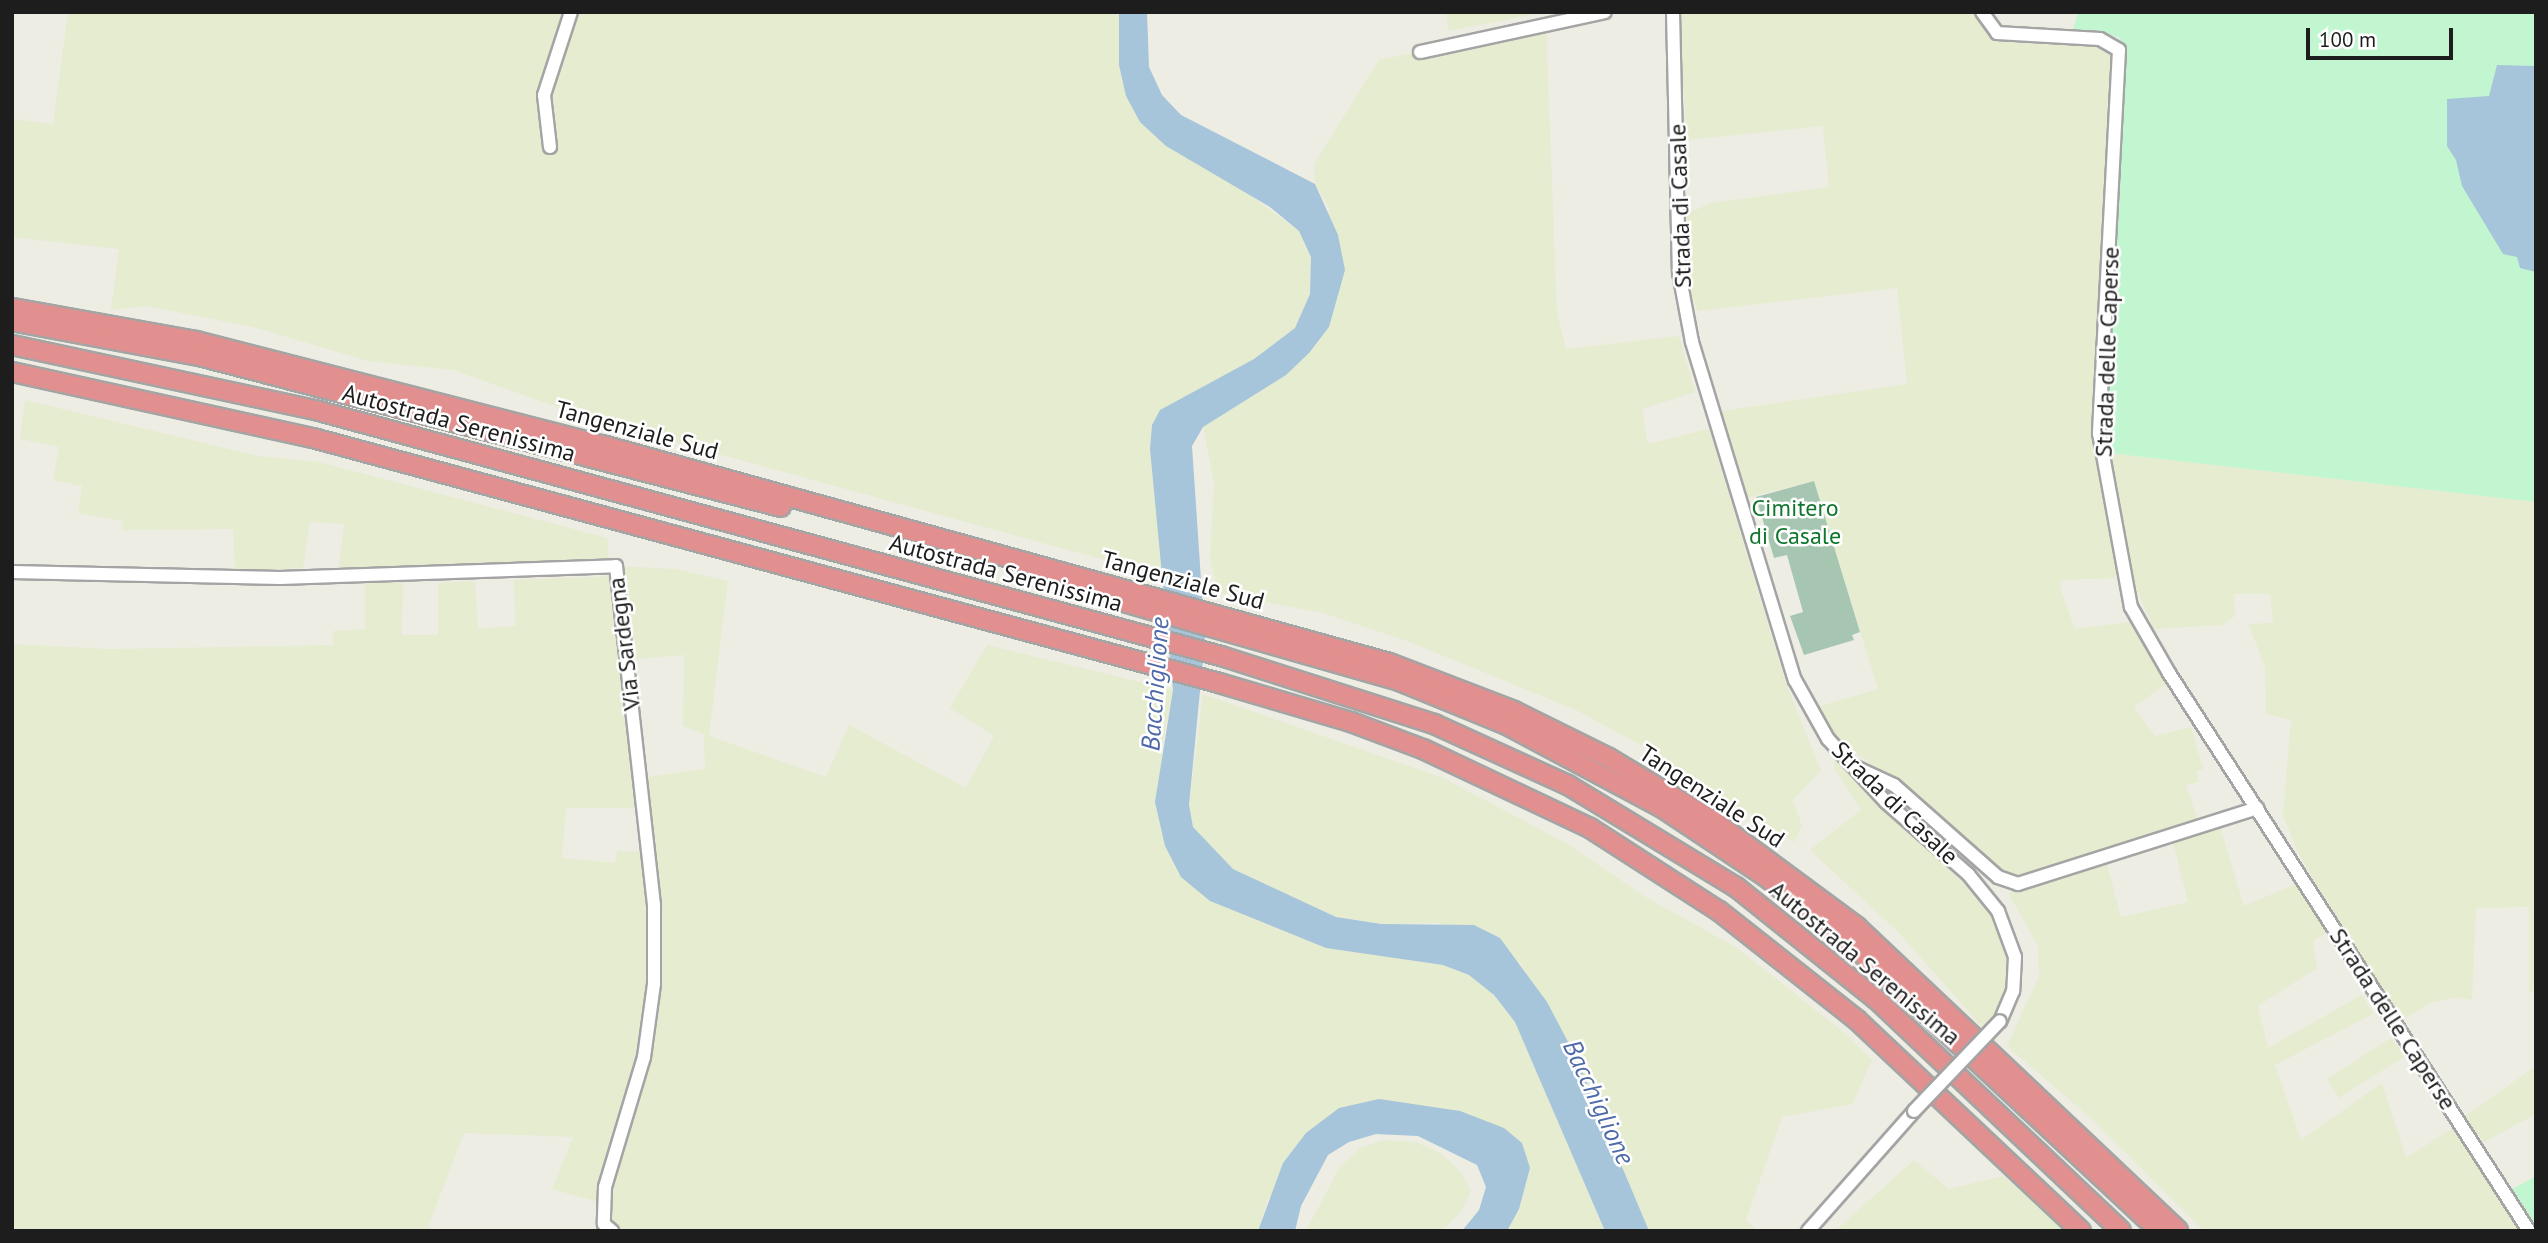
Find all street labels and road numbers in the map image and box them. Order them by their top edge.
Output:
street label: Strada di Casale [1663,123,1697,289]
street label: Strada delle Caperse [2089,246,2125,458]
street label: Autostrada Serenissima [339,378,579,468]
street label: Tangenziale Sud [552,394,722,466]
street label: Autostrada Serenissima [886,528,1126,618]
street label: Tangenziale Sud [1098,544,1268,616]
street label: Via Sardegna [602,576,646,712]
street label: Strada di Casale [1826,736,1964,870]
street label: Tangenziale Sud [1634,738,1790,854]
street label: Autostrada Serenissima [1764,875,1966,1051]
street label: Strada delle Caperse [2324,923,2462,1115]

